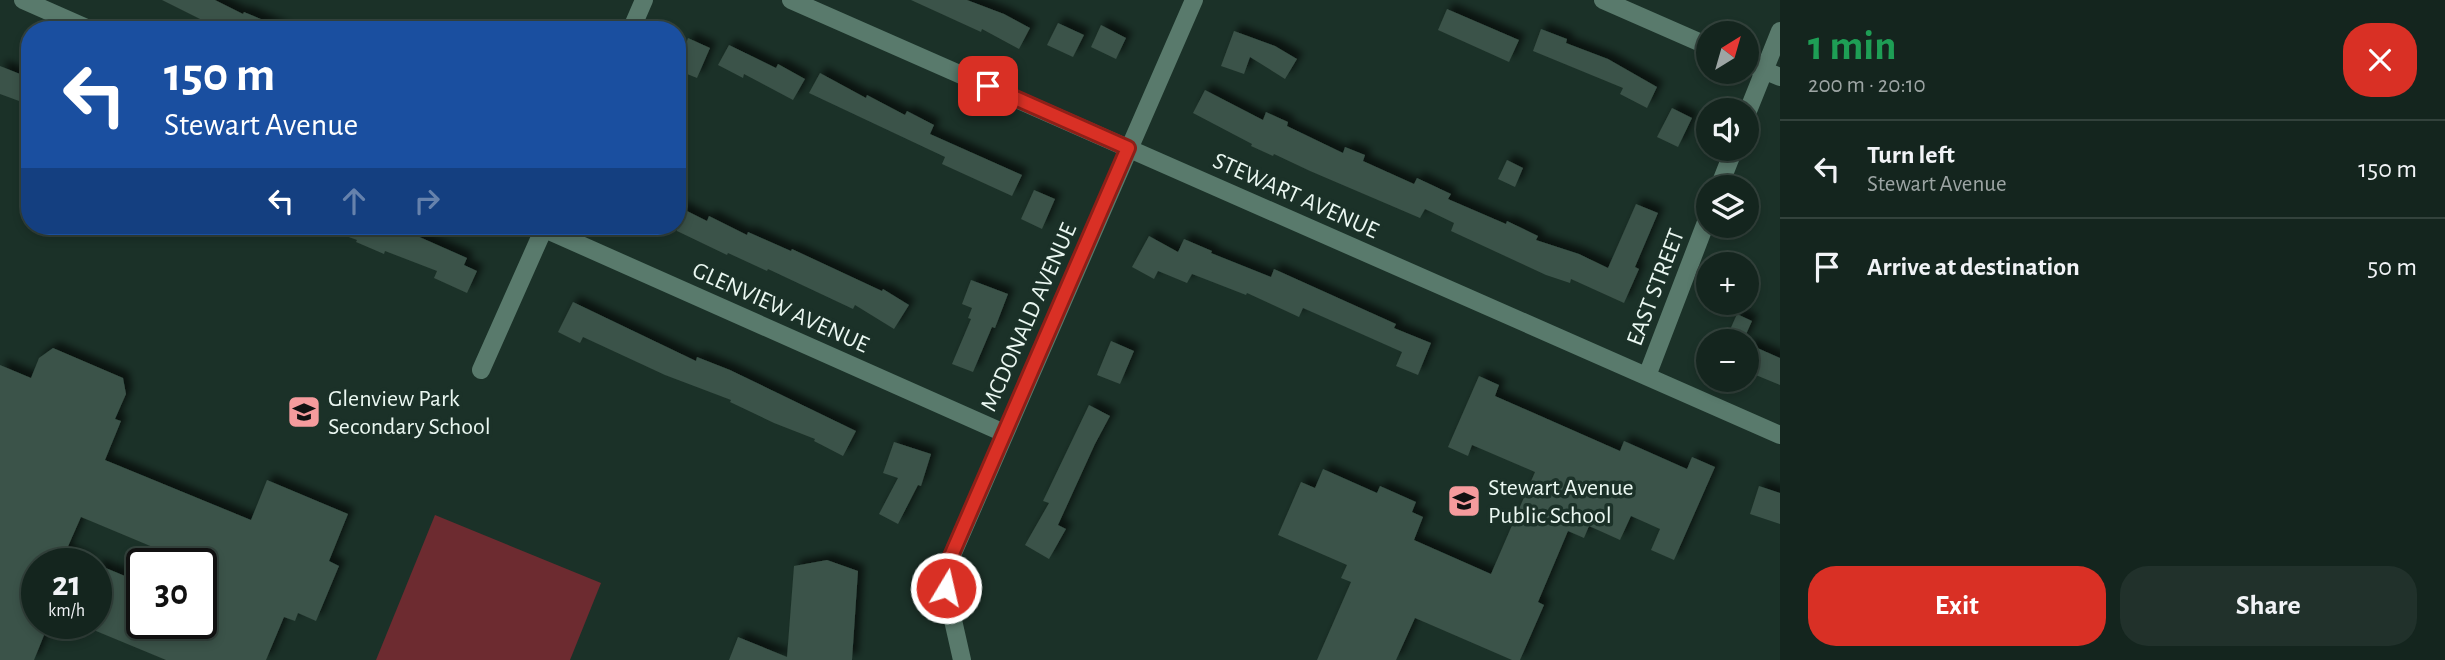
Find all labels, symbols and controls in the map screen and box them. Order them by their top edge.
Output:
north arrow [1696,21,1759,84]
map controls [1696,21,1759,392]
button: close [2343,23,2417,97]
text: 1 min [1808,25,1897,67]
icon: left [49,49,140,140]
text: 150 m [164,51,275,100]
pin [958,56,1018,116]
icon: arrive [969,67,1007,105]
text: 200 m · 20:10 [1808,74,1926,97]
button: sound [1696,98,1759,161]
text: Stewart Avenue [164,109,358,141]
text: Turn left [1867,142,1955,168]
street label: STEWART AVENUE [1209,149,1382,243]
icon: left [1808,150,1846,188]
text: 150 m [2358,156,2417,182]
text: Stewart Avenue [1867,173,2007,196]
button: layers [1696,175,1759,238]
icon: left [262,182,300,220]
icon: ahead [335,182,373,220]
icon: right [408,182,446,220]
street label: MCDONALD AVENUE [977,219,1081,415]
street label: EAST STREET [1623,225,1689,349]
icon: arrive [1808,248,1846,286]
button: + [1696,252,1759,315]
text: Arrive at destination [1867,254,2080,280]
text: 50 m [2367,254,2417,280]
street label: GLENVIEW AVENUE [689,258,873,358]
button: − [1696,329,1759,392]
place label: Glenview Park Secondary School [328,387,491,439]
school or university icon: Glenview Park Secondary School [285,393,323,431]
place label: Stewart Avenue Public School [1488,476,1634,528]
school or university icon: Stewart Avenue Public School [1445,482,1483,520]
speed limit sign: 30 [126,548,217,639]
position arrow [909,551,983,625]
button: Exit [1808,566,2106,646]
button: Share [2120,566,2417,646]
text: 21 [52,567,81,602]
text: km/h [48,602,85,620]

